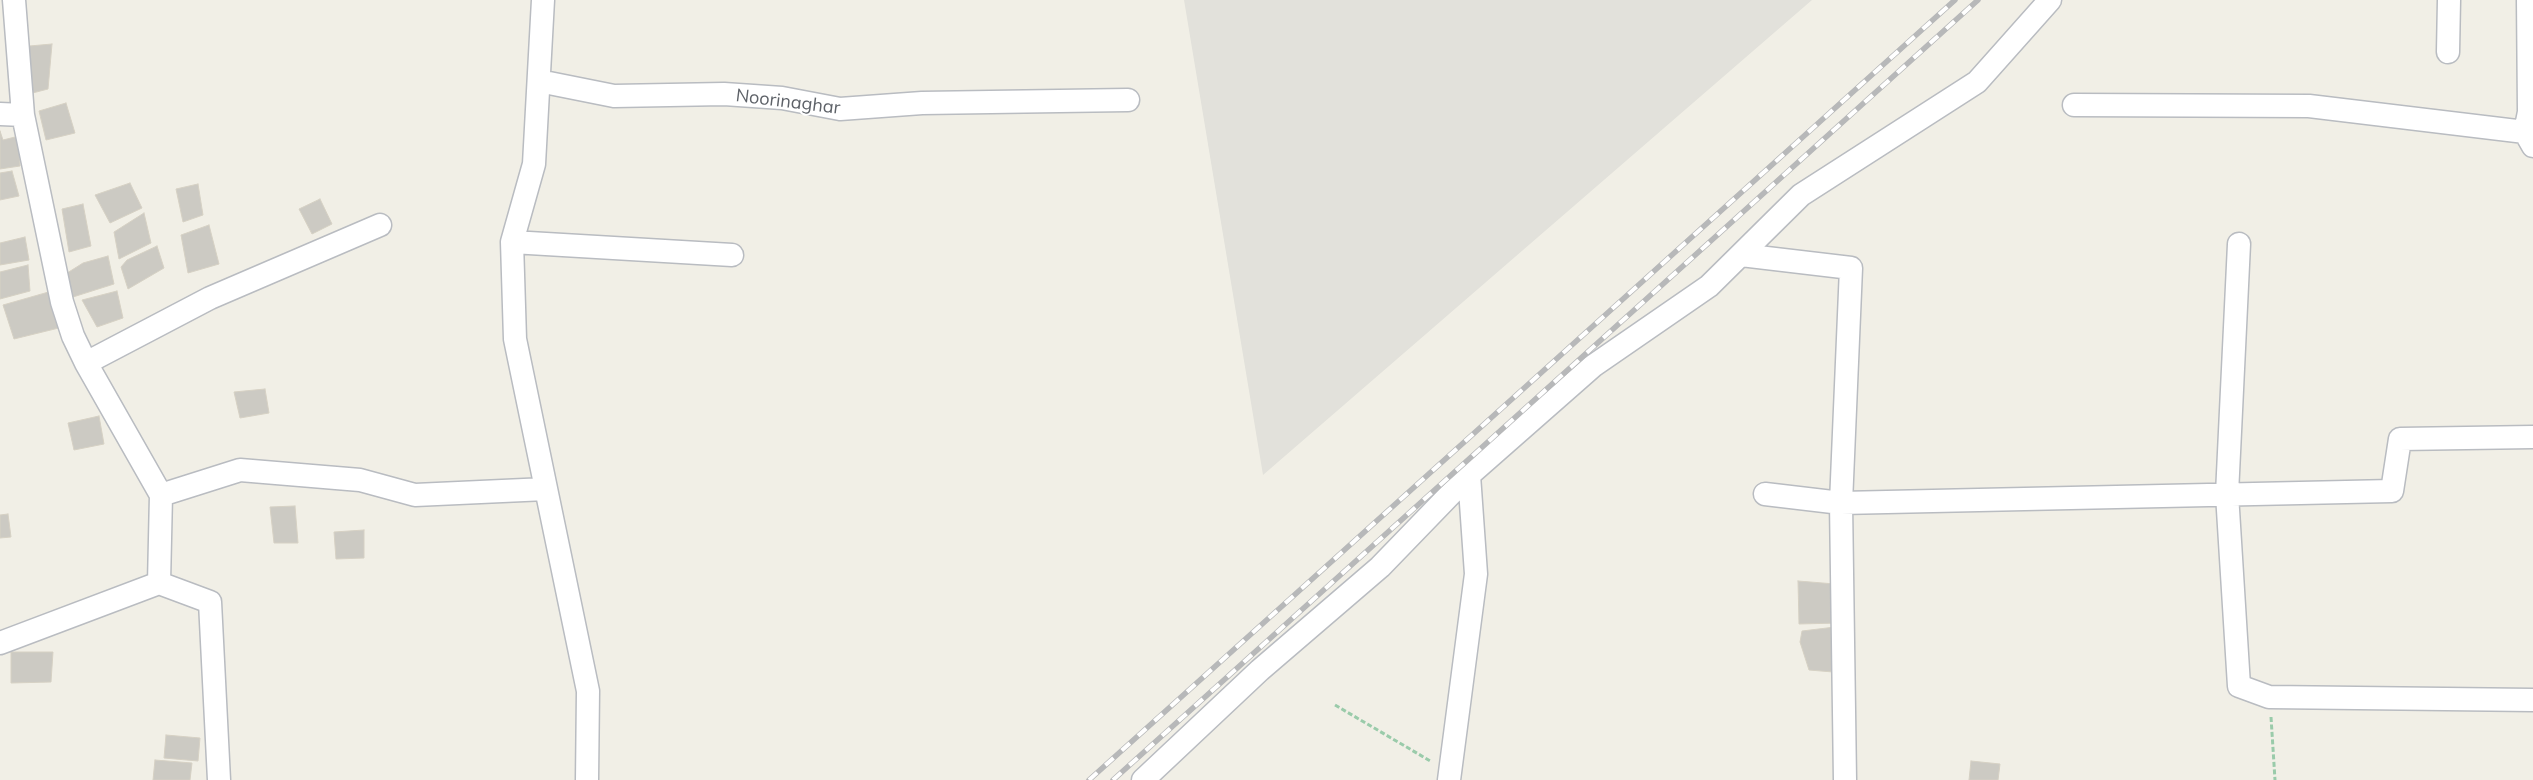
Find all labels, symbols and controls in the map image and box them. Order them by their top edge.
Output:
street label: Noorinaghar [735,85,841,119]

